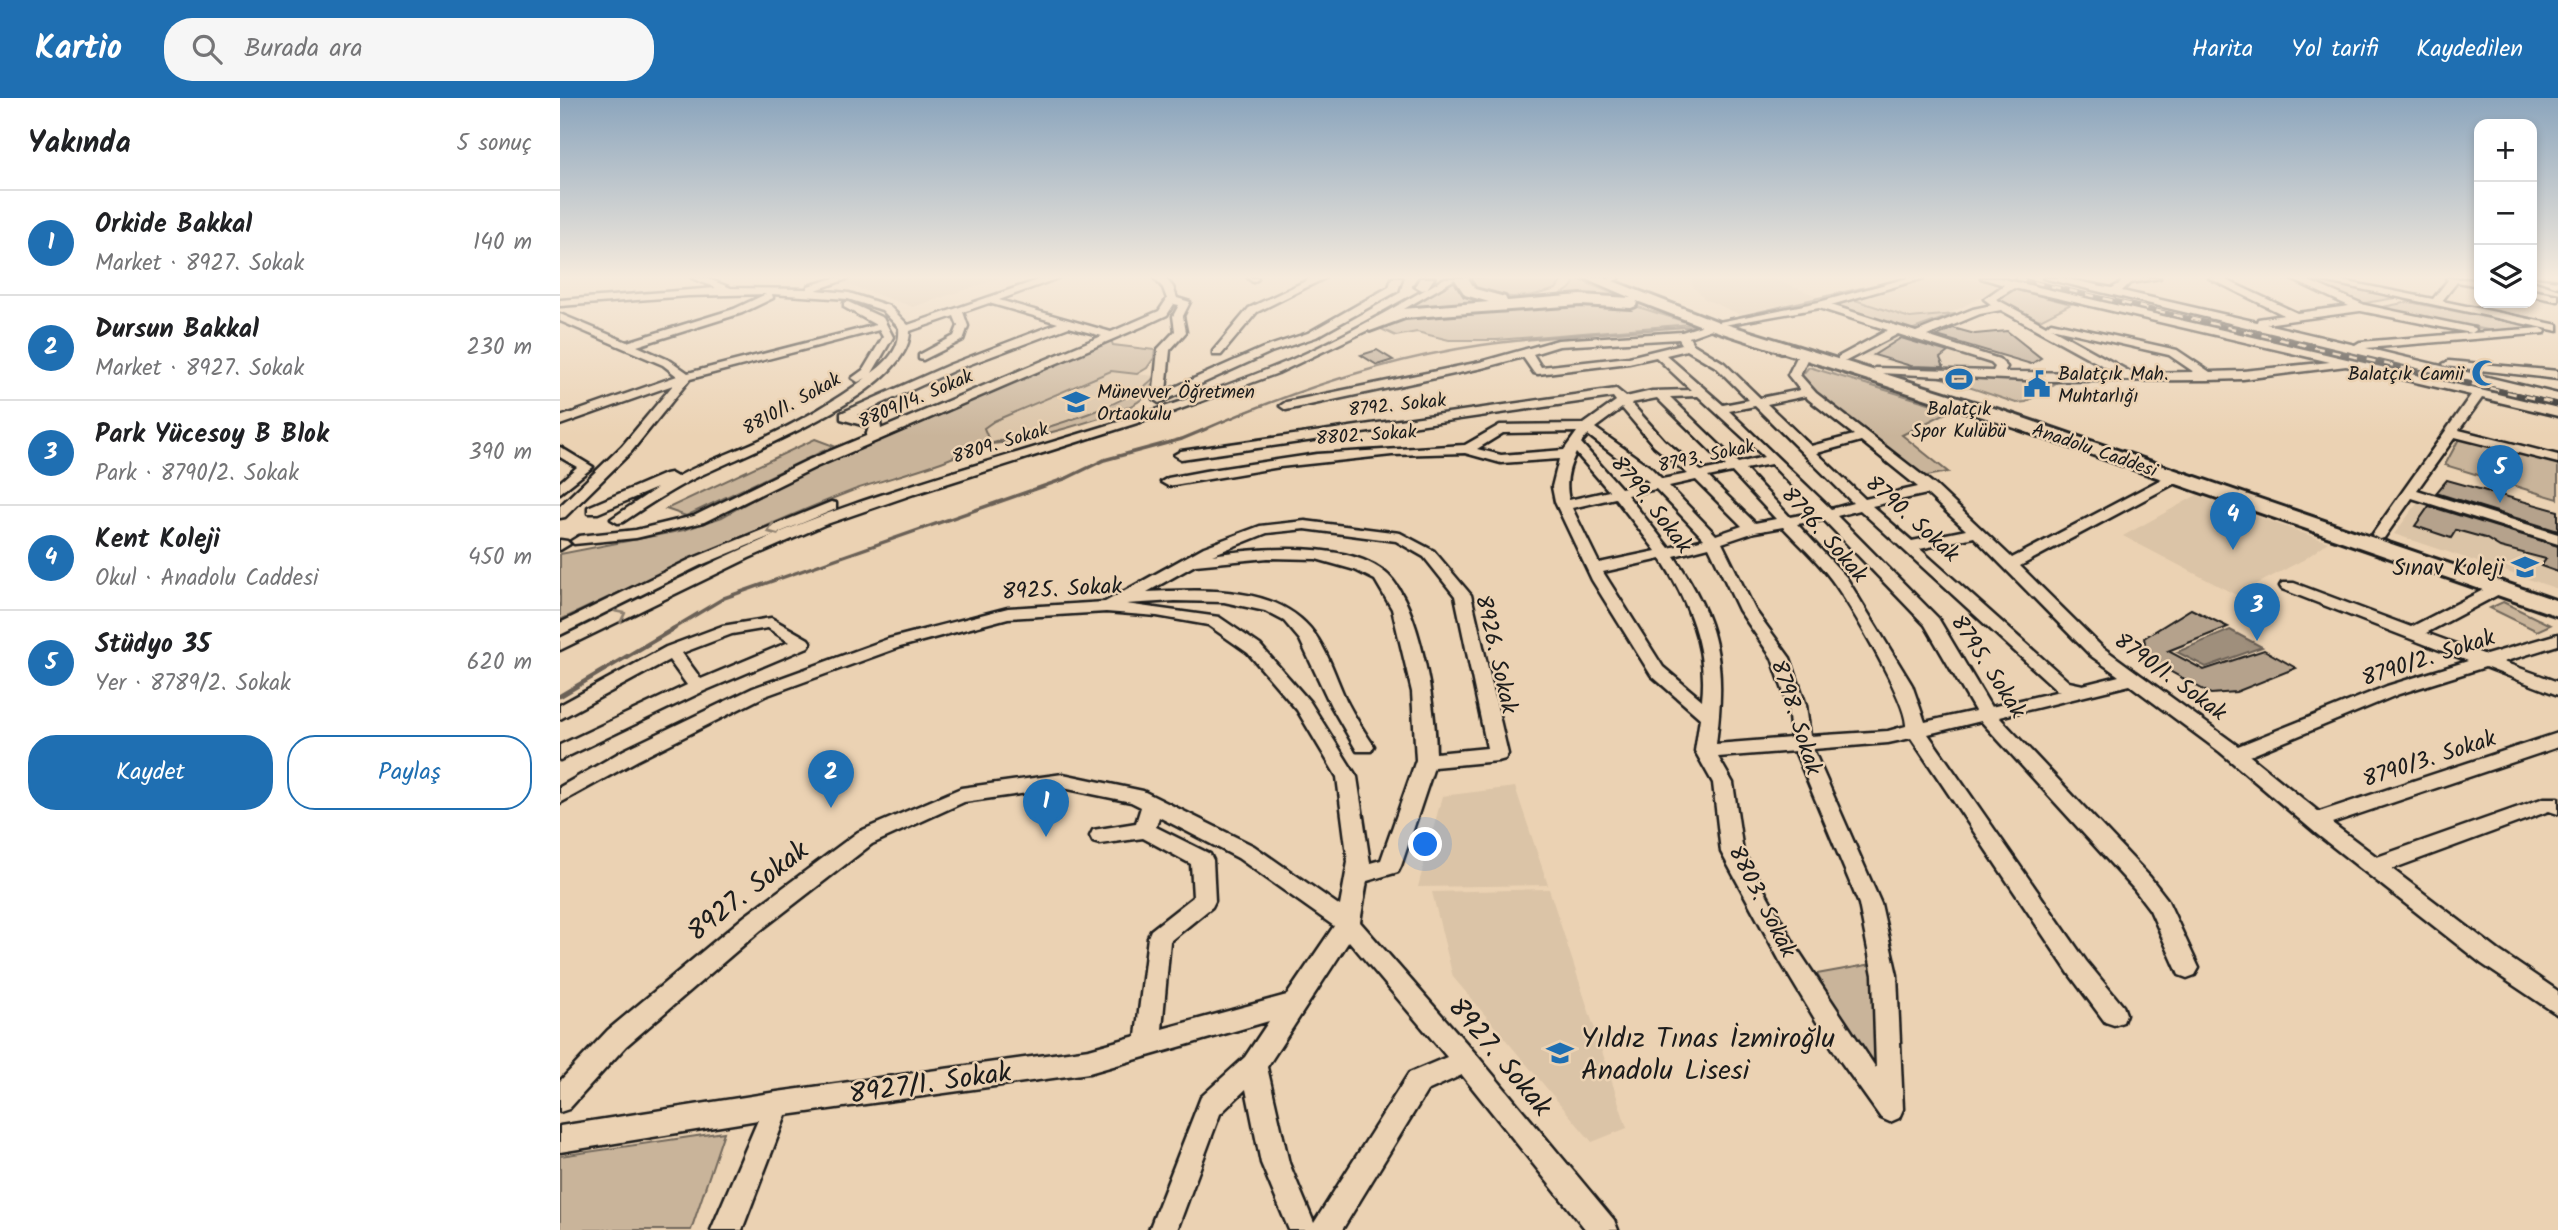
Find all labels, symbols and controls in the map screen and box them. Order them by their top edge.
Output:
search box [164,18,654,81]
text: Kartio [35,23,122,76]
text: Burada ara [244,28,363,70]
icon: search [188,30,226,68]
text: Harita [2192,30,2253,69]
text: Yol tarifi [2291,30,2378,69]
text: Kaydedilen [2416,30,2523,69]
map controls [2474,119,2537,308]
button: + [2474,119,2537,182]
text: Yakında [28,120,131,168]
text: 5 sonuç [457,126,532,162]
button: − [2474,182,2537,245]
text: Orkide Bakkal [95,204,252,246]
text: 1 [48,225,54,261]
text: 140 m [473,225,532,261]
button: layers [2474,245,2537,308]
text: Market · 8927. Sokak [95,246,304,282]
text: Dursun Bakkal [95,309,259,351]
text: 2 [44,330,58,366]
text: 230 m [466,330,532,366]
text: Market · 8927. Sokak [95,351,304,387]
mosque icon: Balatçık Camii [2470,358,2500,388]
place label: Balatçık Mah. Muhtarlığı [2058,360,2169,412]
place label: Balatçık Camii [2348,360,2465,390]
street label: 8809/14. Sokak [854,362,978,438]
sports icon: Balatçık Spor Kulübü [1944,364,1974,394]
street label: 8810/1. Sokak [737,365,847,444]
public building icon: Balatçık Mah. Muhtarlığı [2022,369,2052,399]
place label: Münevver Öğretmen Ortaokulu [1097,378,1255,430]
street label: 8792. Sokak [1347,386,1448,426]
school or university icon: Münevver Öğretmen Ortaokulu [1061,387,1091,417]
place label: Balatçık Spor Kulübü [1912,395,2006,447]
text: Park Yücesoy B Blok [95,414,329,456]
street label: 8809. Sokak [949,415,1052,473]
street label: Anadolu Caddesi [2028,415,2162,487]
street label: 8802. Sokak [1315,418,1418,454]
street label: 8793. Sokak [1655,432,1757,482]
text: 3 [45,435,57,471]
text: 390 m [469,435,532,471]
pin: 5 [2477,445,2523,503]
street label: 8799. Sokak [1600,448,1701,562]
text: Park · 8790/2. Sokak [95,456,299,492]
street label: 8790. Sokak [1856,467,1967,572]
street label: 8796. Sokak [1771,479,1876,592]
pin: 4 [2210,492,2256,550]
text: Kent Koleji [95,519,220,561]
one-way arrow [767,522,779,536]
text: 4 [45,540,57,576]
text: 450 m [468,540,532,576]
place label: Sınav Koleji [2393,551,2506,587]
school or university icon: Sınav Koleji [2510,552,2540,582]
text: Okul · Anadolu Caddesi [95,561,318,597]
street label: 8925. Sokak [1001,569,1123,611]
pin: 3 [2234,583,2280,641]
street label: 8926. Sokak [1464,592,1526,718]
street label: 8795. Sokak [1940,608,2035,726]
one-way arrow [614,609,626,623]
street label: 8790/2. Sokak [2357,620,2500,697]
text: Stüdyo 35 [95,624,210,666]
street label: 8790/1. Sokak [2106,624,2234,731]
text: 5 [45,645,57,681]
text: 620 m [467,645,532,681]
street label: 8798. Sokak [1760,655,1831,780]
text: Yer · 8789/2. Sokak [95,666,291,702]
street label: 8790/3. Sokak [2358,721,2501,798]
button: Kaydet [28,735,273,810]
button: Paylaş [287,735,532,810]
pin: 2 [808,750,854,808]
pin: 1 [1023,779,1069,837]
your location [1408,827,1442,861]
street label: 8927. Sokak [678,829,820,954]
street label: 8803. Sokak [1717,839,1805,965]
street label: 8927. Sokak [1435,988,1563,1128]
place label: Yıldız Tınas İzmiroğlu Anadolu Lisesi [1581,1017,1835,1094]
school or university icon: Yıldız Tınas İzmiroğlu Anadolu Lisesi [1545,1038,1575,1068]
street label: 8927/1. Sokak [846,1051,1015,1118]

